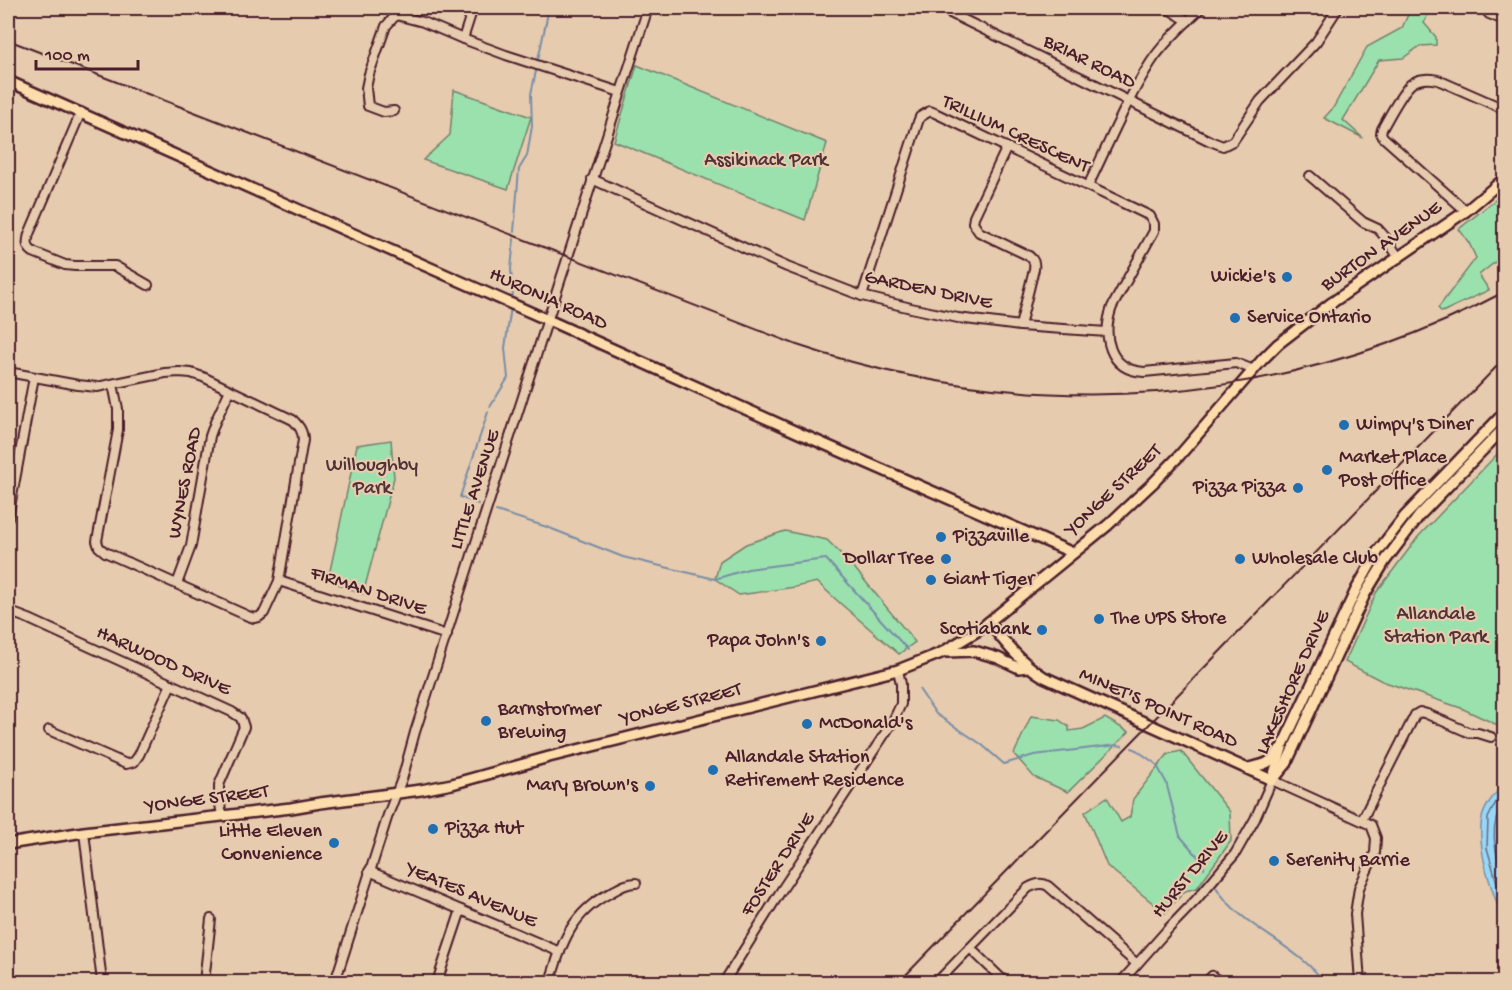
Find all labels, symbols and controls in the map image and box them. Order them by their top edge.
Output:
street label: BRIAR ROAD [1038,30,1140,96]
scale bar [36,33,138,71]
text: 100 m [44,46,90,67]
street label: TRILLIUM CRESCENT [937,90,1093,180]
park label: Assikinack Park [704,150,830,173]
street label: BURTON AVENUE [1316,196,1448,298]
street label: HURONIA ROAD [485,264,612,337]
street label: GARDEN DRIVE [862,266,996,316]
place label: Wickie's [1211,266,1276,289]
marker: Wickie's [1280,270,1294,284]
place label: Service Ontario [1247,307,1371,330]
marker: Service Ontario [1228,311,1242,325]
place label: Wimpy's Diner [1356,414,1475,437]
marker: Wimpy's Diner [1337,418,1351,432]
street label: WYNES ROAD [164,424,208,541]
street label: LITTLE AVENUE [446,426,507,553]
street label: YONGE STREET [1059,439,1168,543]
place label: Market Place Post Office [1338,447,1448,493]
park label: Willoughby Park [326,455,418,501]
marker: Market Place Post Office [1320,463,1334,477]
place label: Pizza Pizza [1192,477,1287,500]
marker: Pizza Pizza [1291,481,1305,495]
place label: Pizzaville [952,526,1030,549]
marker: Pizzaville [934,530,948,544]
place label: Dollar Tree [841,548,935,571]
place label: Wholesale Club [1252,548,1378,571]
marker: Dollar Tree [939,552,953,566]
marker: Wholesale Club [1233,552,1247,566]
street label: FIRMAN DRIVE [306,562,431,622]
place label: Giant Tiger [943,569,1036,592]
marker: Giant Tiger [924,573,938,587]
park label: Allandale Station Park [1384,604,1490,650]
street label: LAKESHORE DRIVE [1252,606,1337,758]
place label: The UPS Store [1110,608,1227,631]
marker: The UPS Store [1092,612,1106,626]
place label: Scotiabank [940,619,1032,642]
street label: HARWOOD DRIVE [92,622,235,703]
marker: Scotiabank [1035,623,1049,637]
place label: Papa John's [707,630,810,653]
marker: Papa John's [814,634,828,648]
street label: MINET'S POINT ROAD [1075,664,1242,755]
street label: YONGE STREET [616,678,745,732]
place label: Barnstormer Brewing [497,699,602,745]
place label: McDonald's [819,713,913,736]
marker: Barnstormer Brewing [479,714,493,728]
marker: McDonald's [800,717,814,731]
place label: Allandale Station Retirement Residence [725,747,904,793]
marker: Allandale Station Retirement Residence [706,763,720,777]
place label: Mary Brown's [526,775,639,798]
marker: Mary Brown's [643,779,657,793]
street label: YONGE STREET [142,781,271,819]
street label: FOSTER DRIVE [736,808,822,922]
place label: Pizza Hut [444,818,525,841]
place label: Little Eleven Convenience [219,821,323,867]
marker: Pizza Hut [426,822,440,836]
street label: HURST DRIVE [1148,825,1235,923]
marker: Little Eleven Convenience [327,836,341,850]
place label: Serenity Barrie [1286,850,1410,873]
marker: Serenity Barrie [1267,854,1281,868]
street label: YEATES AVENUE [400,857,541,935]

